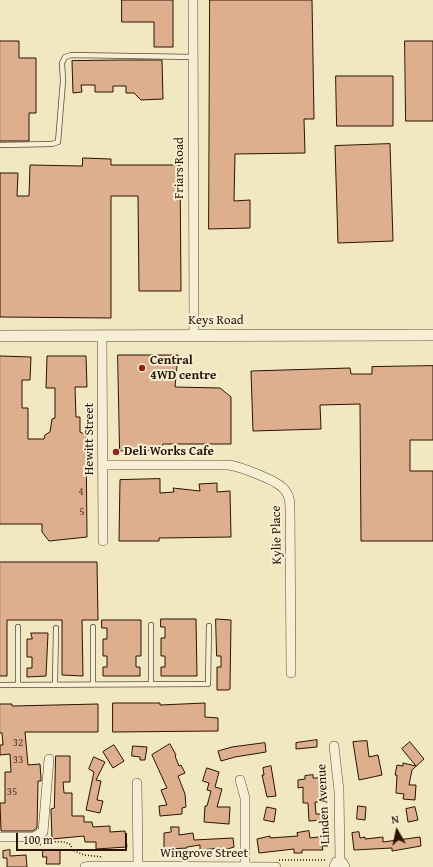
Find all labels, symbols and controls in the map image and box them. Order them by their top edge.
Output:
street label: Friars Road [172,137,188,199]
street label: Keys Road [188,313,244,329]
place label: Central 4WD centre [150,353,216,384]
marker: Central 4WD centre [137,363,147,373]
street label: Hewitt Street [82,403,98,475]
place label: Deli Works Cafe [124,444,214,460]
marker: Deli Works Cafe [111,447,121,457]
house number: 4 [78,485,84,499]
house number: 5 [79,505,85,519]
street label: Kylie Place [269,505,285,565]
house number: 32 [13,736,23,750]
house number: 33 [13,753,23,767]
street label: Linden Avenue [314,763,334,845]
house number: 35 [7,785,17,799]
north arrow [377,811,417,851]
text: N [390,811,400,828]
scale bar [18,825,129,851]
text: 100 m [23,831,53,848]
street label: Wingrove Street [160,846,248,862]

